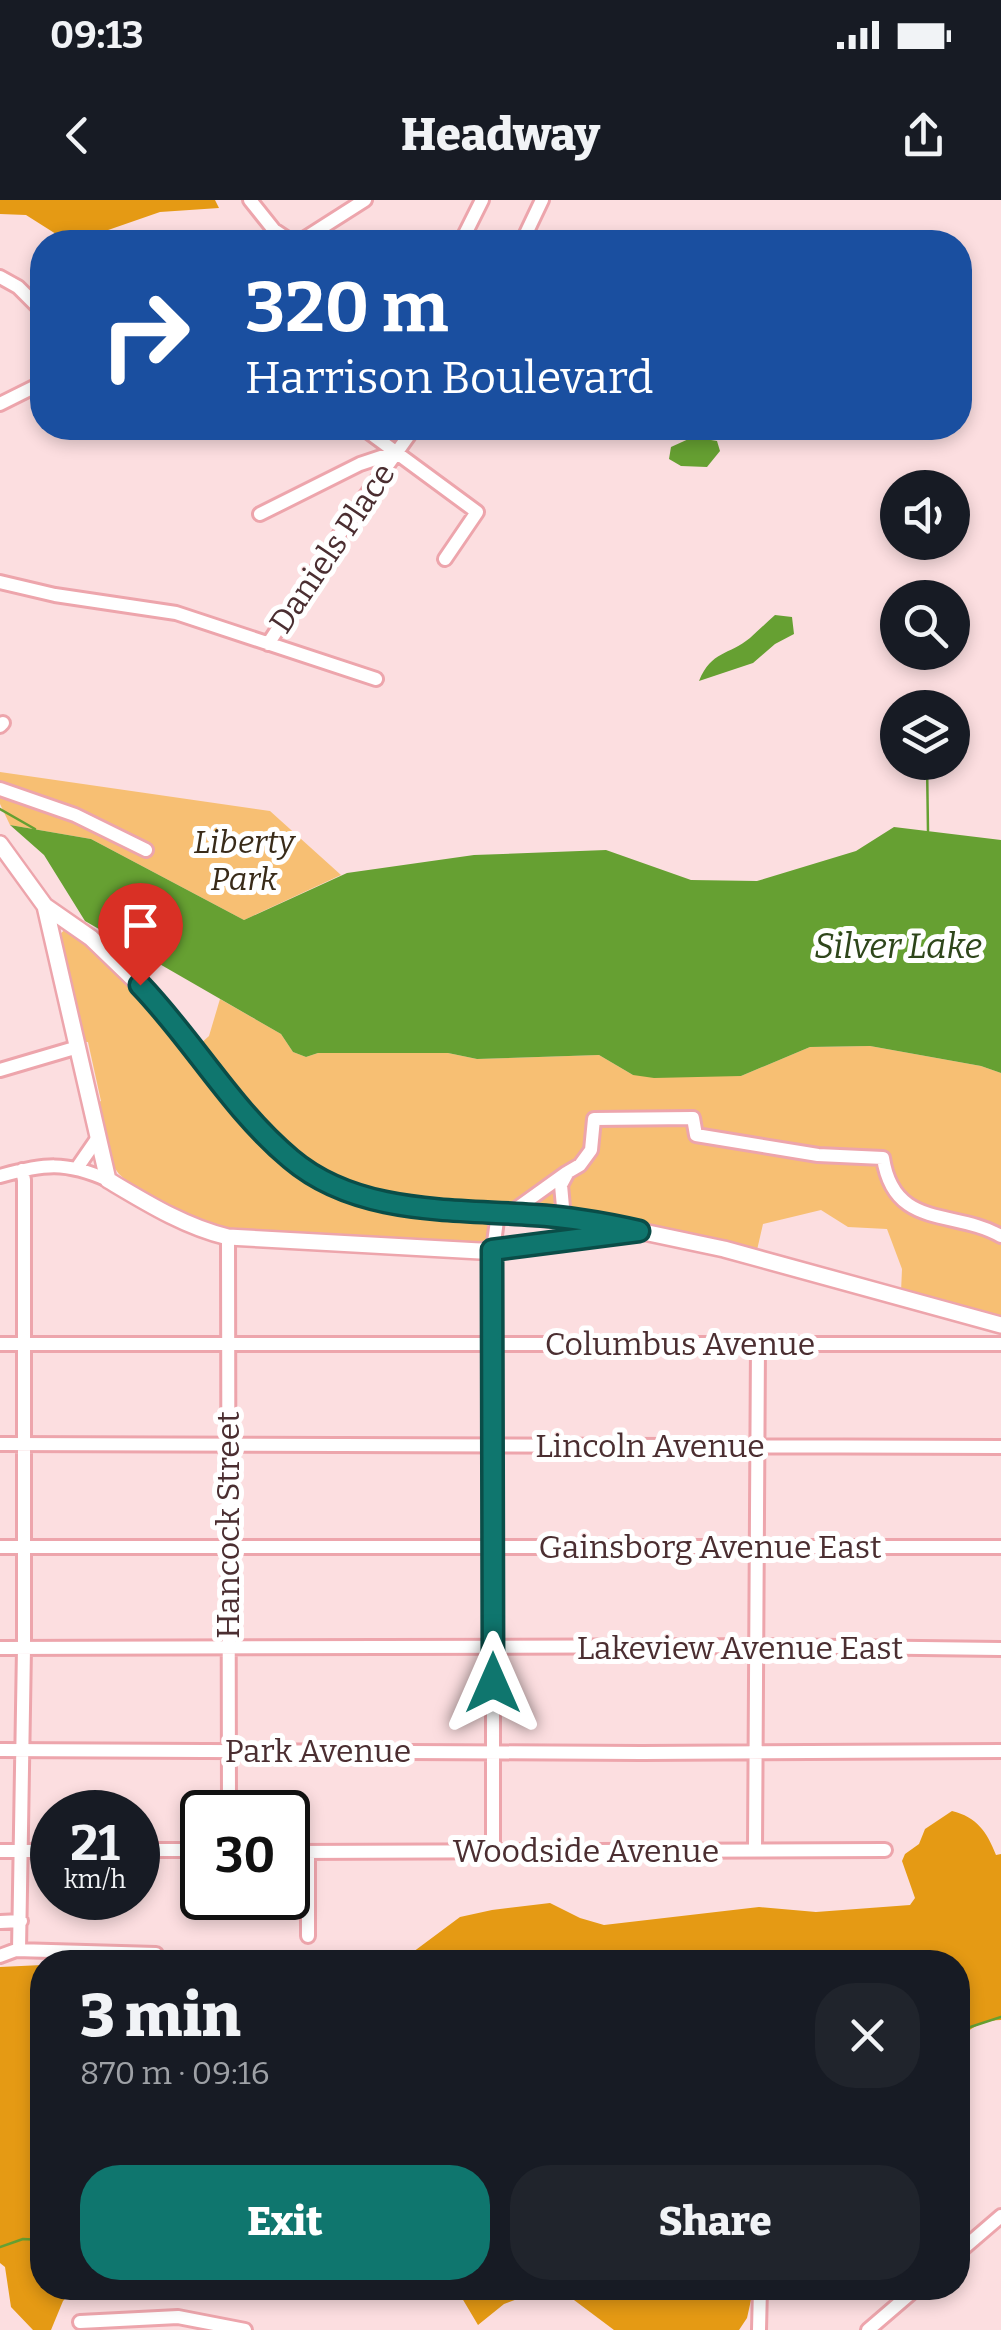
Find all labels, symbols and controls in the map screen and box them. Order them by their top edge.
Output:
text: 09:13 [50,12,144,58]
icon: back [50,108,105,163]
text: Headway [401,108,600,162]
icon: share [896,108,951,163]
text: 320 m [245,266,449,350]
icon: right [80,270,210,400]
text: Harrison Boulevard [245,351,653,405]
street label: Daniels Place [261,456,403,640]
map controls [880,470,970,780]
button: sound [880,470,970,560]
button: search [880,580,970,670]
button: layers [880,690,970,780]
park label: Liberty Park [194,823,296,898]
pin [98,883,183,986]
icon: arrive [113,898,168,953]
water label: Silver Lake [814,925,982,967]
street label: Columbus Avenue [545,1325,815,1363]
street label: Hancock Street [209,1411,247,1639]
street label: Lincoln Avenue [535,1427,765,1465]
street label: Gainsborg Avenue East [538,1528,882,1566]
street label: Lakeview Avenue East [577,1629,904,1667]
position arrow [441,1631,545,1735]
street label: Park Avenue [225,1732,411,1770]
speed limit sign: 30 [180,1790,310,1920]
text: 21 [70,1813,120,1873]
street label: Woodside Avenue [453,1832,719,1870]
text: km/h [64,1865,126,1895]
text: 3 min [80,1980,241,2052]
button: close [815,1983,920,2088]
text: 870 m · 09:16 [80,2054,270,2092]
button: Exit [80,2165,490,2280]
button: Share [510,2165,920,2280]

